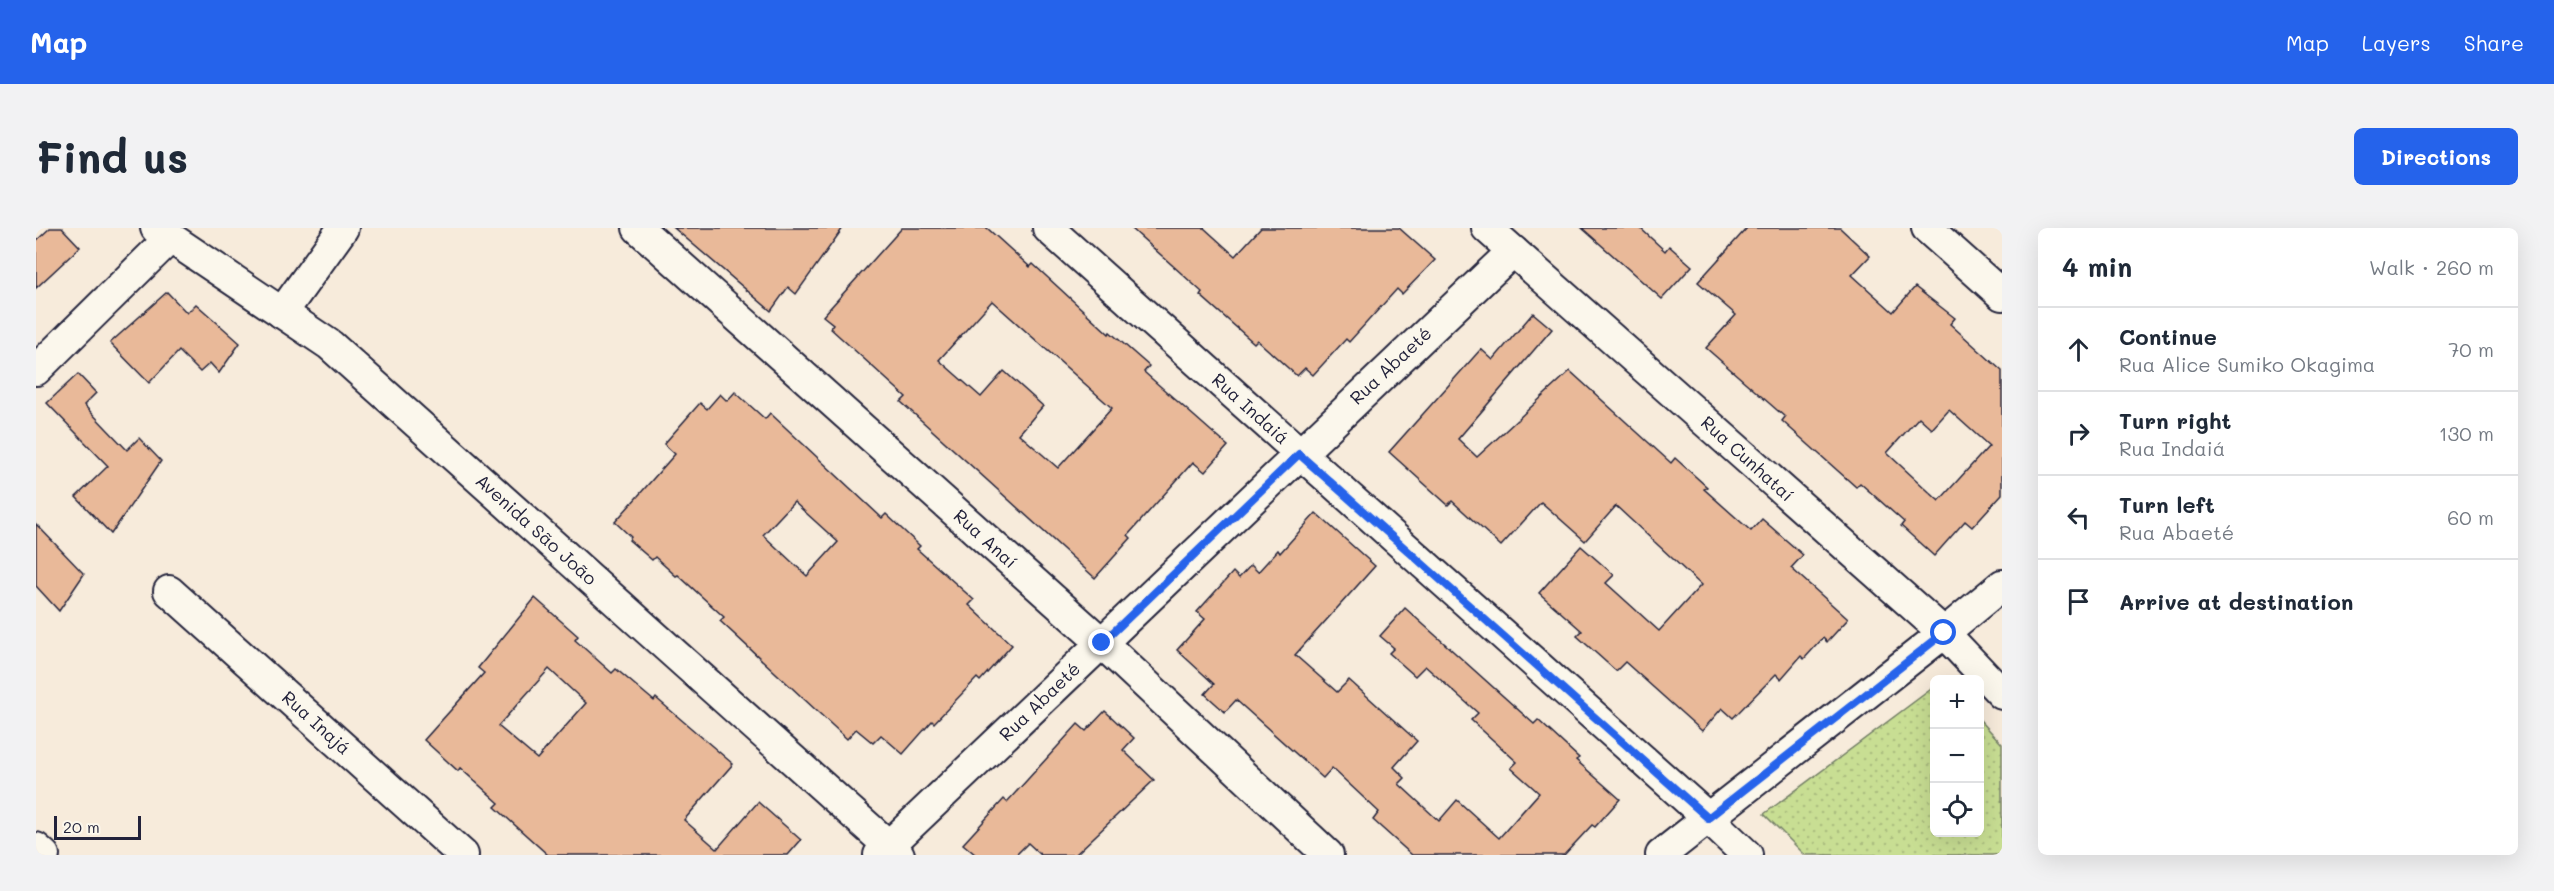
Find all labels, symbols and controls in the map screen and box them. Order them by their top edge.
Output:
text: Map [30,24,87,60]
text: Map [2286,29,2329,56]
text: Layers [2362,29,2431,56]
text: Share [2464,29,2524,56]
button: Directions [2354,128,2518,185]
text: Find us [36,129,188,184]
text: 4 min [2062,250,2132,284]
text: Walk · 260 m [2369,254,2494,280]
street label: Rua Abaeté [1344,321,1436,409]
text: Continue [2119,322,2217,351]
icon: ahead [2062,333,2095,366]
text: 70 m [2448,336,2494,362]
text: Rua Alice Sumiko Okagima [2119,351,2375,377]
street label: Rua Indaiá [1207,367,1294,449]
text: Turn right [2119,406,2231,435]
street label: Rua Cunhataí [1696,410,1799,506]
icon: right [2062,417,2095,450]
text: 130 m [2439,420,2494,446]
text: Rua Indaiá [2119,435,2225,461]
street label: Avenida São João [471,468,603,590]
text: Turn left [2119,490,2215,519]
icon: left [2062,501,2095,534]
street label: Rua Anaí [949,503,1023,573]
text: 60 m [2447,504,2494,530]
text: Rua Abaeté [2119,519,2234,545]
icon: arrive [2062,585,2095,618]
text: Arrive at destination [2119,587,2354,616]
route start [1930,619,1956,645]
route end [1088,629,1114,655]
street label: Rua Abaeté [994,657,1085,746]
map controls [1930,675,1984,837]
button: + [1930,675,1984,729]
street label: Rua Inajá [277,685,356,760]
button: − [1930,729,1984,783]
button: locate [1930,783,1984,837]
scale bar [54,813,141,840]
text: 20 m [63,816,100,837]

